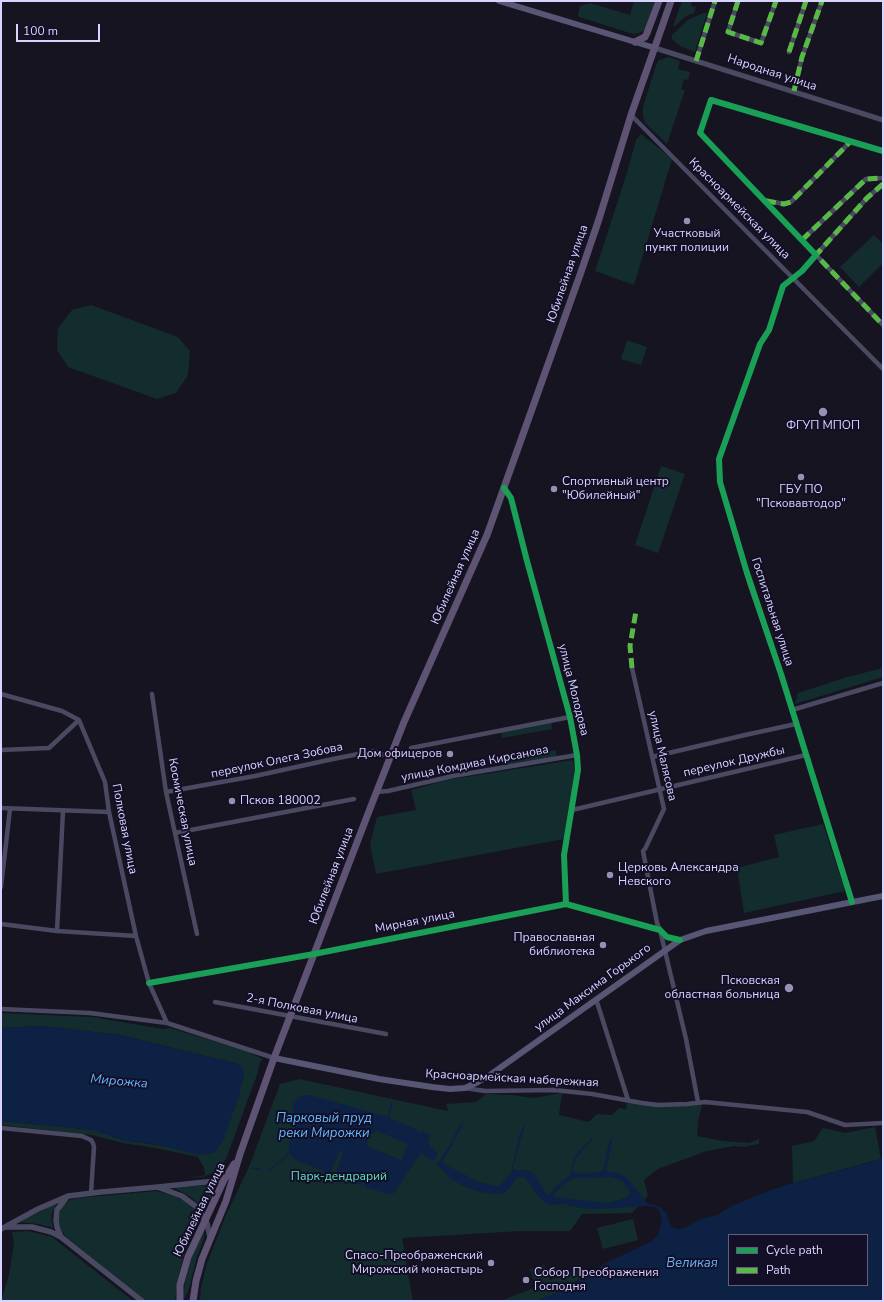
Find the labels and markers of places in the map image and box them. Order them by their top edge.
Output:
marker: Участковый пункт полиции [682,216,692,226]
place label: Участковый пункт полиции [645,227,729,255]
marker: ФГУП МПОП [817,406,829,418]
place label: ФГУП МПОП [786,419,860,433]
marker: ГБУ ПО "Псковавтодор" [796,472,806,482]
place label: Спортивный центр "Юбилейный" [562,475,669,503]
place label: ГБУ ПО "Псковавтодор" [756,483,846,511]
marker: Спортивный центр "Юбилейный" [549,484,559,494]
place label: Дом офицеров [357,747,442,761]
marker: Дом офицеров [445,749,455,759]
place label: Псков 180002 [240,794,321,808]
marker: Псков 180002 [227,796,237,806]
place label: Церковь Александра Невского [618,861,739,889]
marker: Церковь Александра Невского [605,870,615,880]
place label: Православная библиотека [513,931,595,959]
marker: Православная библиотека [598,940,608,950]
place label: Псковская областная больница [665,974,780,1002]
marker: Псковская областная больница [783,982,795,994]
place label: Спасо-Преображенский Мирожский монастырь [345,1249,483,1277]
marker: Спасо-Преображенский Мирожский монастырь [486,1258,496,1268]
place label: Собор Преображения Господня [534,1266,659,1294]
marker: Собор Преображения Господня [521,1275,531,1285]

